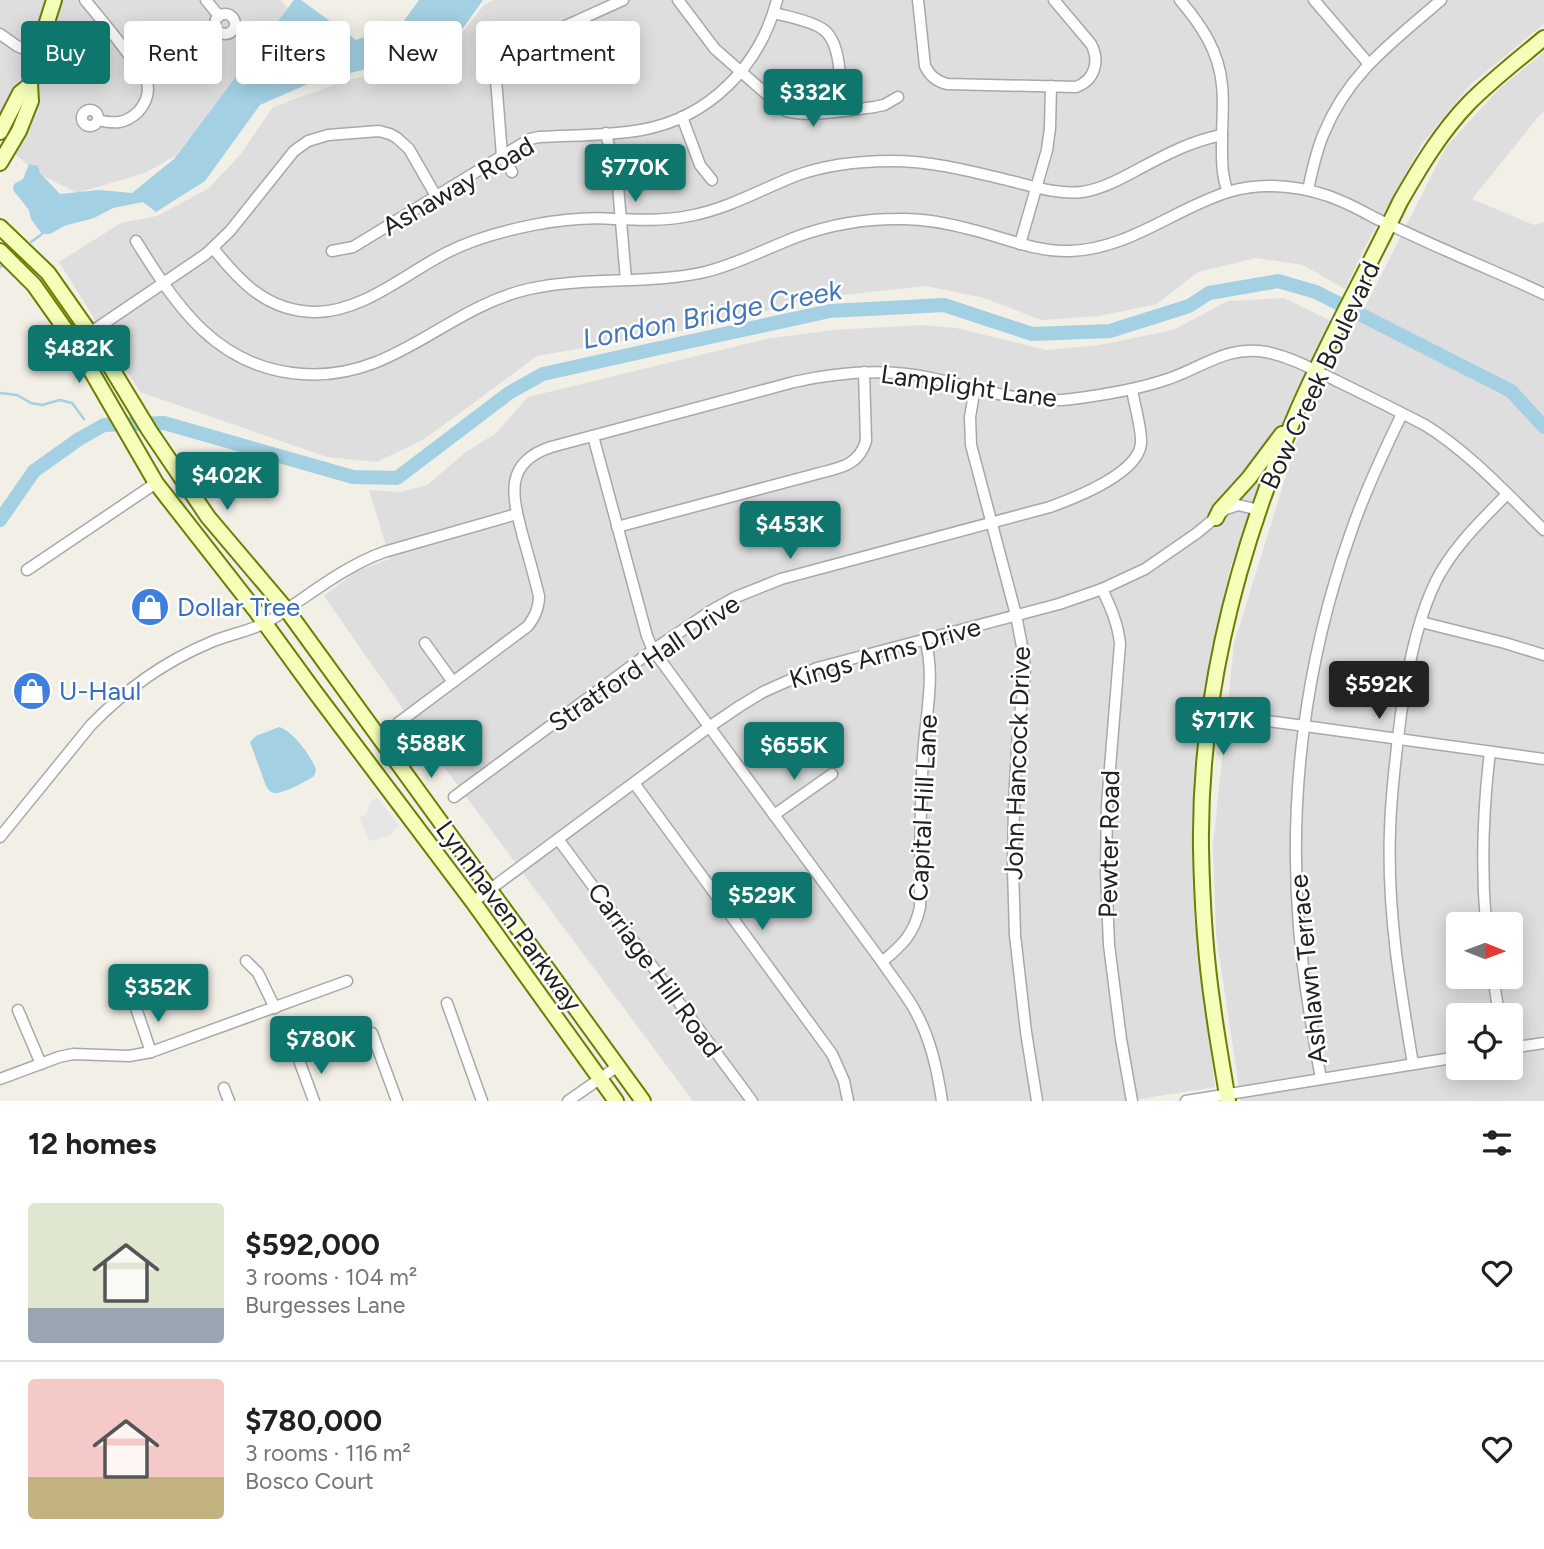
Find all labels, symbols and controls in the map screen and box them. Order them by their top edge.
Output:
chip: Buy [21,21,110,84]
chip: Rent [124,21,222,84]
chip: Filters [236,21,350,84]
chip: New [364,21,462,84]
chip: Apartment [476,21,640,84]
pin: $332K [764,69,862,129]
text: $332K [780,78,846,106]
street label: Ashaway Road [376,130,540,242]
pin: $770K [586,144,684,204]
text: $770K [601,153,669,181]
street label: Bow Creek Boulevard [1253,256,1387,494]
water label: London Bridge Creek [579,272,846,356]
pin: $482K [30,326,128,385]
text: $482K [44,334,114,362]
street label: Lamplight Lane [879,358,1059,414]
pin: $402K [178,452,276,512]
text: $402K [192,461,262,489]
pin: $453K [741,502,839,561]
text: $453K [756,510,824,538]
shop icon: Dollar Tree [129,586,171,628]
street label: Stratford Hall Drive [542,587,746,739]
place label: Dollar Tree [177,591,300,623]
street label: Kings Arms Drive [786,610,984,696]
street label: John Hancock Drive [997,646,1037,880]
pin: $592K [1330,662,1428,721]
shop icon: U-Haul [11,670,53,712]
text: $592K [1345,670,1413,698]
place label: U-Haul [59,675,141,707]
pin: $717K [1174,698,1272,757]
text: $717K [1191,706,1255,734]
street label: Capital Hill Lane [902,714,944,902]
pin: $588K [382,720,480,780]
pin: $655K [745,722,843,782]
text: $588K [396,729,466,757]
text: $655K [760,731,828,759]
street label: Pewter Road [1092,770,1126,918]
street label: Lynnhaven Parkway [429,814,589,1018]
pin: $529K [713,872,811,932]
street label: Ashlawn Terrace [1282,873,1334,1065]
street label: Carriage Hill Road [581,876,729,1064]
text: $529K [728,881,796,909]
north arrow [1446,912,1522,989]
map controls [1446,912,1523,1080]
pin: $352K [109,964,207,1024]
text: $352K [124,973,192,1001]
button: locate [1446,1003,1523,1080]
pin: $780K [272,1016,370,1076]
text: $780K [286,1025,356,1053]
icon: filters [1478,1124,1516,1162]
text: 12 homes [28,1125,156,1162]
text: $592,000 [245,1226,380,1263]
icon: home [84,1231,168,1315]
icon: heart [1478,1254,1516,1292]
text: 3 rooms · 104 m² [245,1263,417,1291]
text: Burgesses Lane [245,1291,405,1319]
text: $780,000 [245,1402,382,1439]
icon: home [84,1407,168,1491]
icon: heart [1478,1430,1516,1468]
text: 3 rooms · 116 m² [245,1439,411,1467]
text: Bosco Court [245,1467,374,1495]

